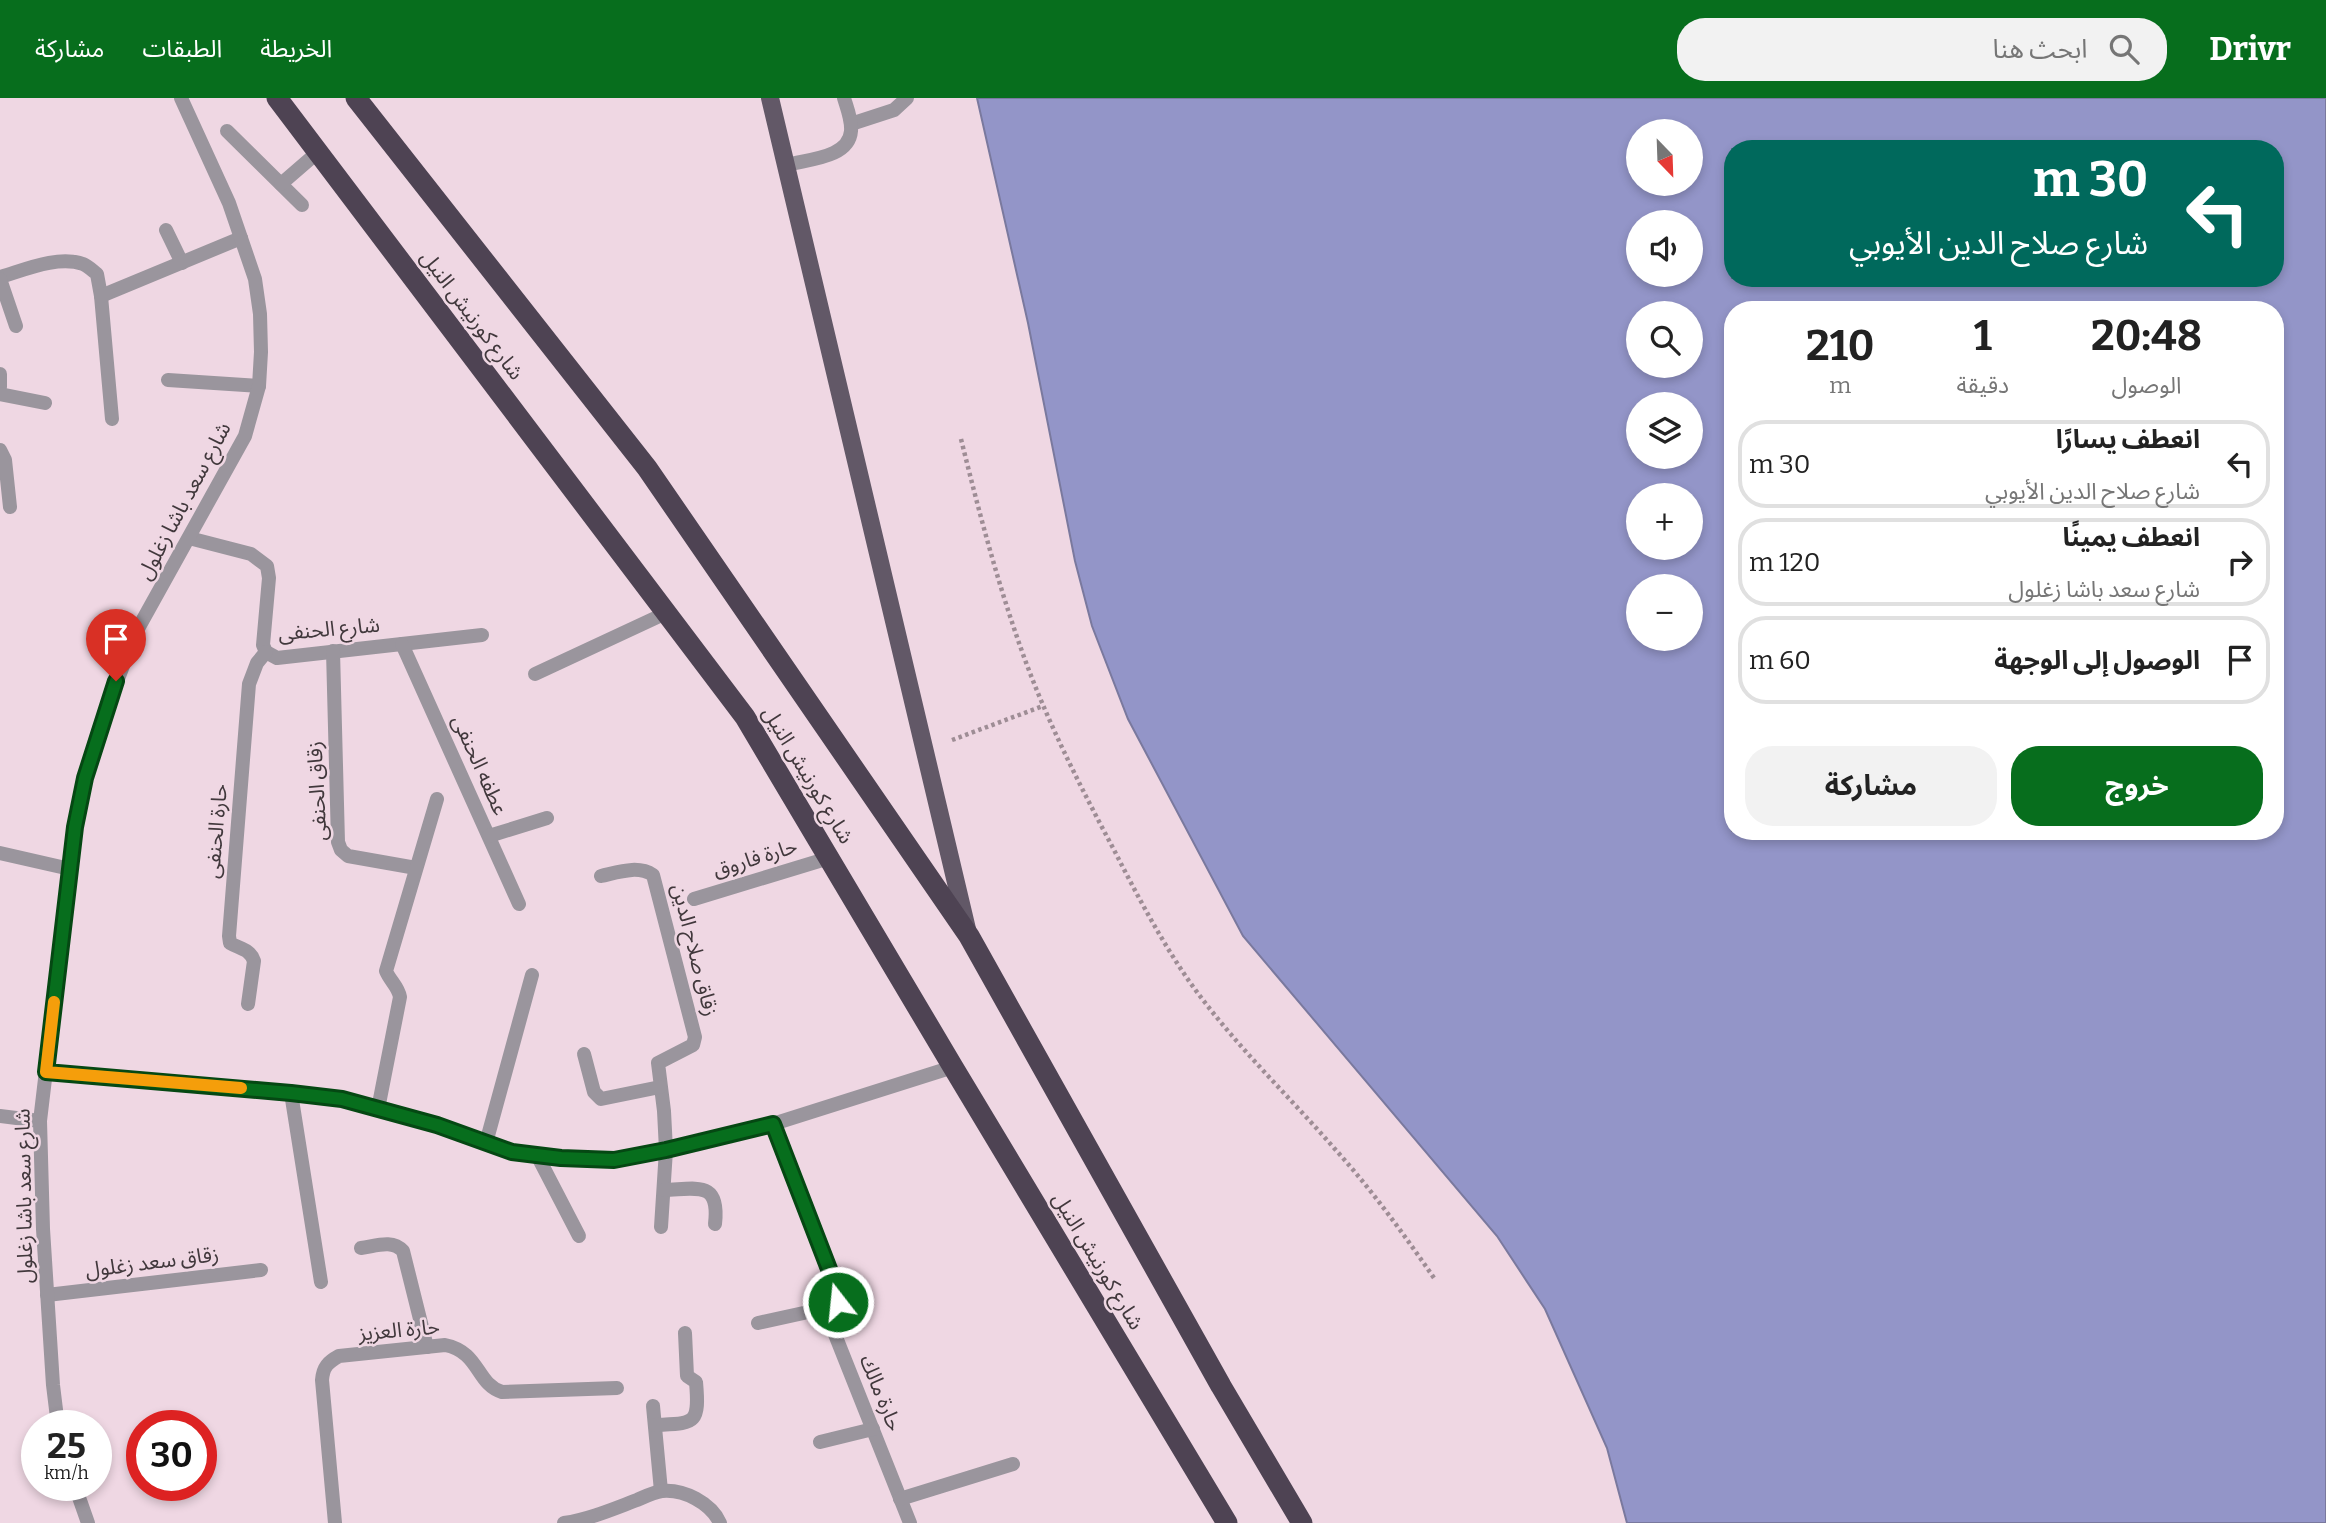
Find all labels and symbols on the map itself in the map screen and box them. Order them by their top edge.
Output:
north arrow [1626,119,1703,196]
street label: شارع كورنيش النيل [413,245,529,386]
street label: شارع سعد باشا زغلول [131,418,238,585]
pin [86,609,146,681]
street label: شارع الحنفى [277,612,381,648]
street label: شارع كورنيش النيل [755,701,859,850]
street label: عطفه الحنفى [446,711,514,819]
street label: زقاق الحنفى [301,740,333,842]
street label: حارة الحنفى [199,783,233,879]
street label: حارة فاروق [710,833,800,883]
street label: زقاق صلاح الدين [664,881,724,1019]
street label: شارع سعد باشا زغلول [9,1108,41,1284]
street label: شارع كورنيش النيل [1045,1187,1149,1336]
street label: زقاق سعد زغلول [84,1241,220,1283]
position arrow [801,1265,875,1339]
street label: حارة العزيز [356,1313,441,1347]
street label: حارة مالك [854,1351,908,1435]
speed limit sign: 30 [126,1410,217,1501]

